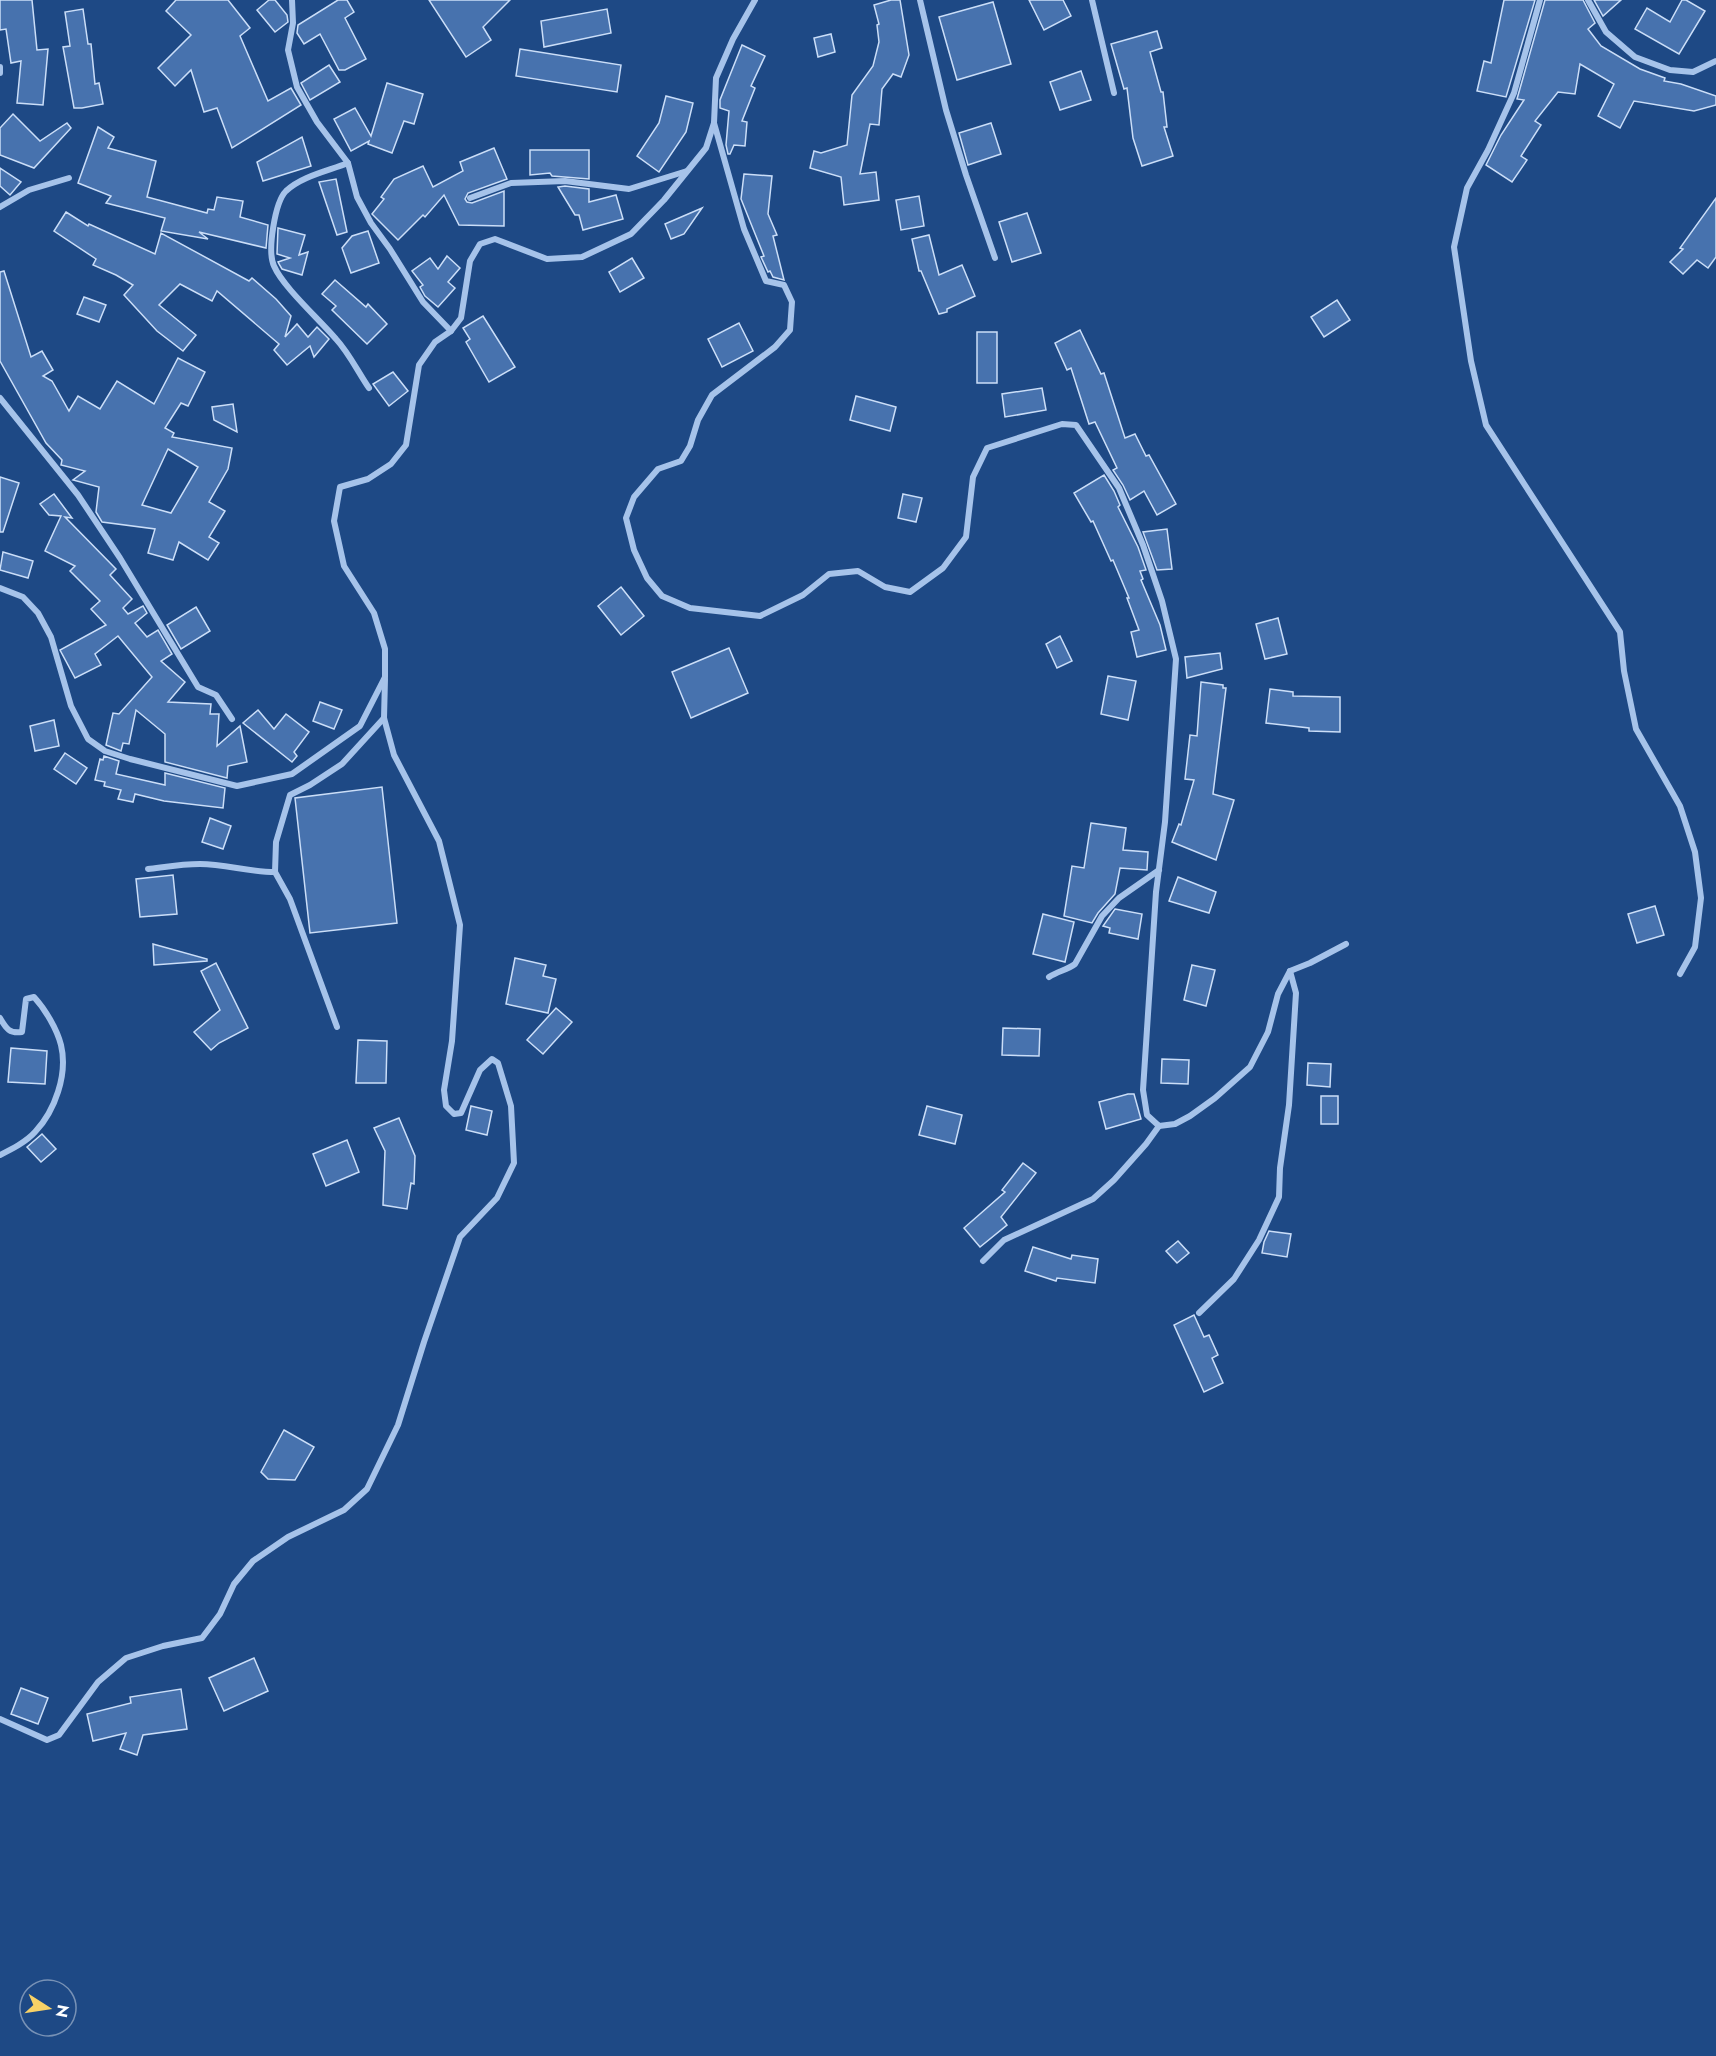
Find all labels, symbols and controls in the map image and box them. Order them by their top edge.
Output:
north arrow [18,1978,78,2038]
text: N [50,2002,75,2020]

